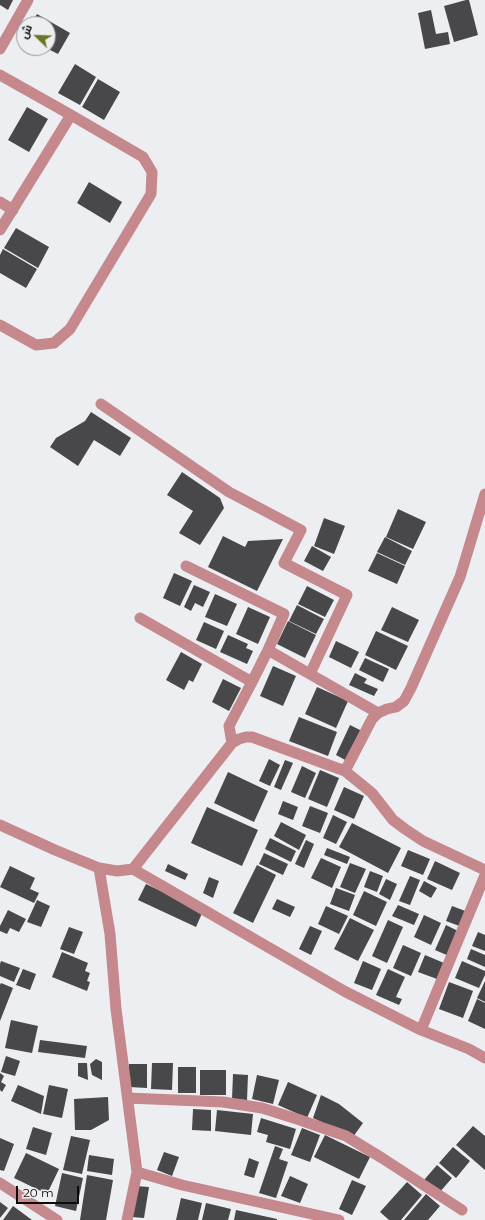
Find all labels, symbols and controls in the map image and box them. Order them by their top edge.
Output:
north arrow [16,16,56,56]
text: ش [17,22,35,41]
scale bar [18,1178,81,1204]
text: 20 m [23,1185,54,1200]

